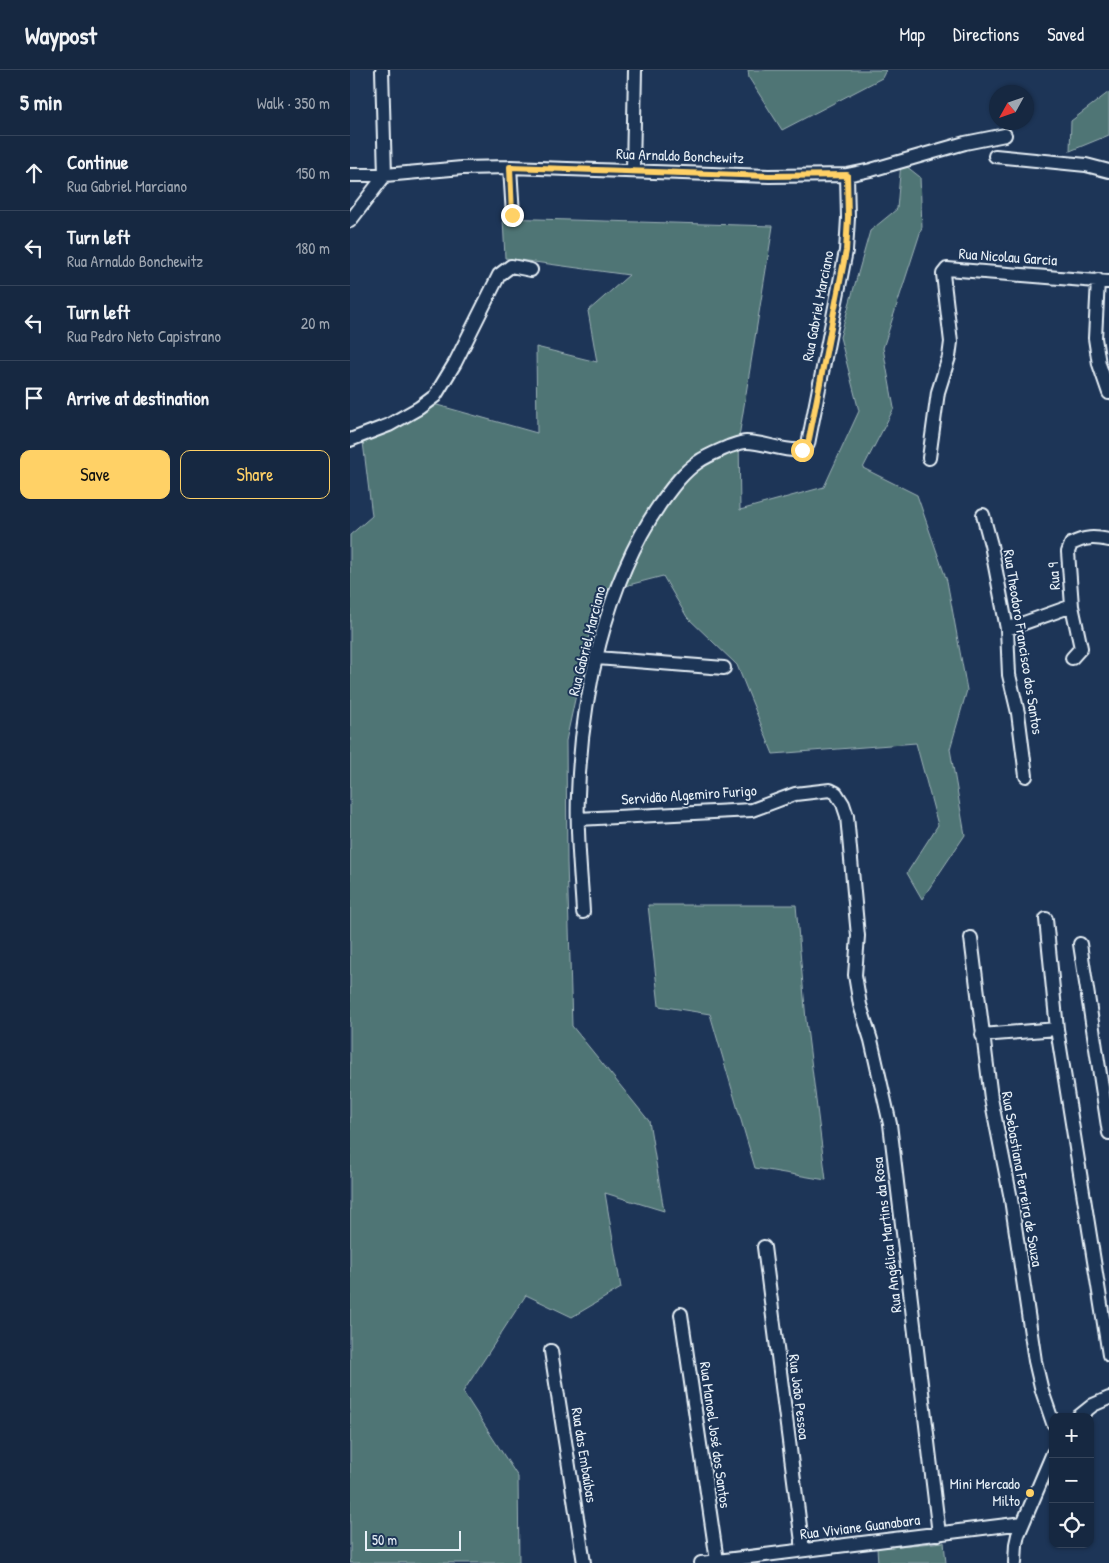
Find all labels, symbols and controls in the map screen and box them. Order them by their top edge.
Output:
text: Waypost [25,19,97,51]
text: Map [900,22,925,47]
text: Directions [953,22,1019,47]
text: Saved [1047,22,1084,47]
north arrow [989,85,1034,130]
text: 5 min [20,88,62,117]
text: Walk · 350 m [257,92,330,114]
street label: Rua Arnaldo Bonchewitz [616,143,745,168]
text: Continue [67,149,128,175]
icon: ahead [20,159,48,187]
text: 150 m [296,162,330,184]
text: Rua Gabriel Marciano [67,175,187,197]
route end [501,204,524,227]
text: Turn left [67,224,130,250]
icon: left [20,234,48,262]
text: 180 m [296,237,330,259]
street label: Rua Nicolau Garcia [958,243,1058,270]
street label: Rua Gabriel Marciano [796,249,839,363]
text: Rua Arnaldo Bonchewitz [67,250,203,272]
text: Turn left [67,299,130,325]
icon: left [20,309,48,337]
text: 20 m [301,312,330,334]
text: Rua Pedro Neto Capistrano [67,325,221,347]
icon: arrive [20,384,48,412]
text: Arrive at destination [67,385,209,411]
route start [791,439,814,462]
button: Save [20,450,170,499]
button: Share [180,450,330,499]
street label: Rua Theodoro Francisco dos Santos [999,548,1048,736]
street label: Rua 9 [1042,561,1065,591]
street label: Rua Gabriel Marciano [563,584,610,698]
street label: Servidão Algemiro Furigo [621,779,757,810]
street label: Rua Sebastiana Ferreira de Souza [997,1090,1048,1268]
street label: Rua Angélica Martins da Rosa [867,1156,906,1314]
street label: Rua João Pessoa [784,1353,815,1441]
street label: Rua Manoel José dos Santos [695,1360,736,1510]
street label: Rua das Embaúbas [567,1406,602,1504]
map controls [1049,1413,1094,1548]
button: + [1049,1413,1094,1458]
button: − [1049,1458,1094,1503]
place label: Mini Mercado Milto [950,1473,1020,1511]
marker: Mini Mercado Milto [1024,1487,1036,1499]
button: locate [1049,1503,1094,1548]
street label: Rua Viviane Guanabara [799,1509,921,1544]
scale bar [365,1528,461,1551]
text: 50 m [372,1530,397,1549]

